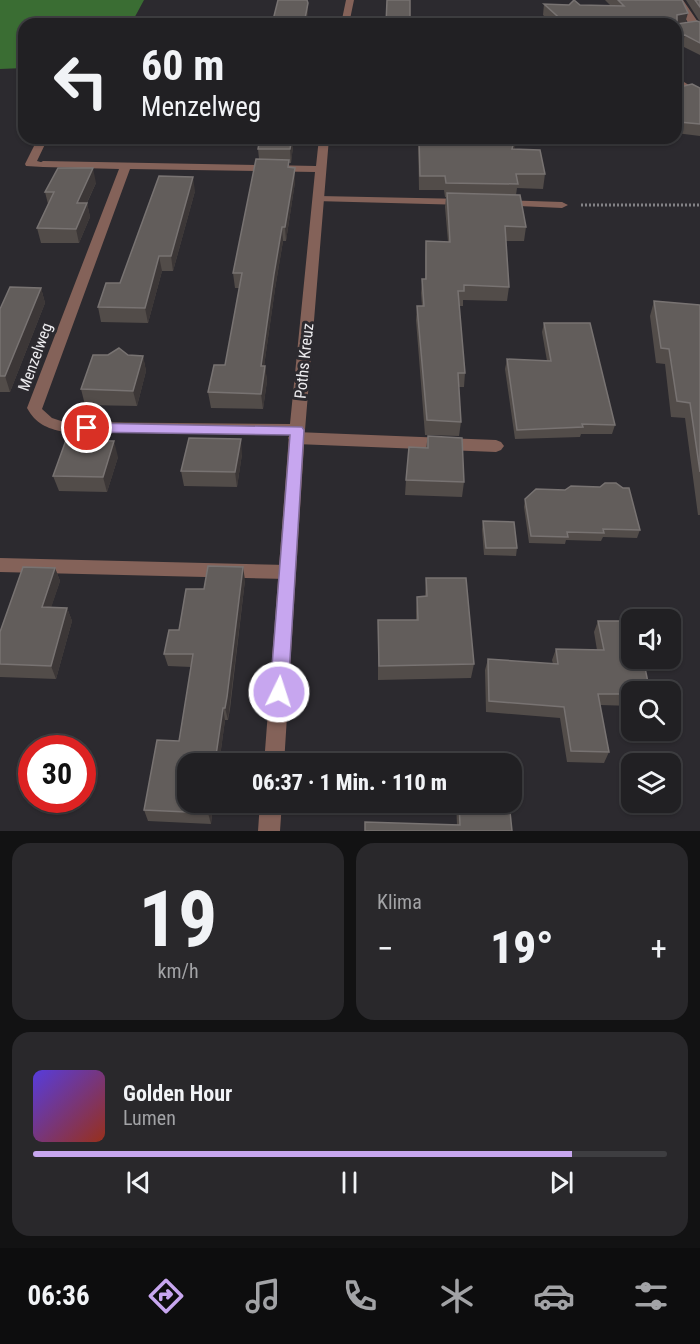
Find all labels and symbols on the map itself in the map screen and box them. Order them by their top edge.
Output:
street label: Menzelweg [14,320,56,394]
street label: Poths Kreuz [291,322,317,400]
pin [61,402,112,453]
position arrow [247,660,311,724]
speed limit sign: 30 [18,735,96,813]

